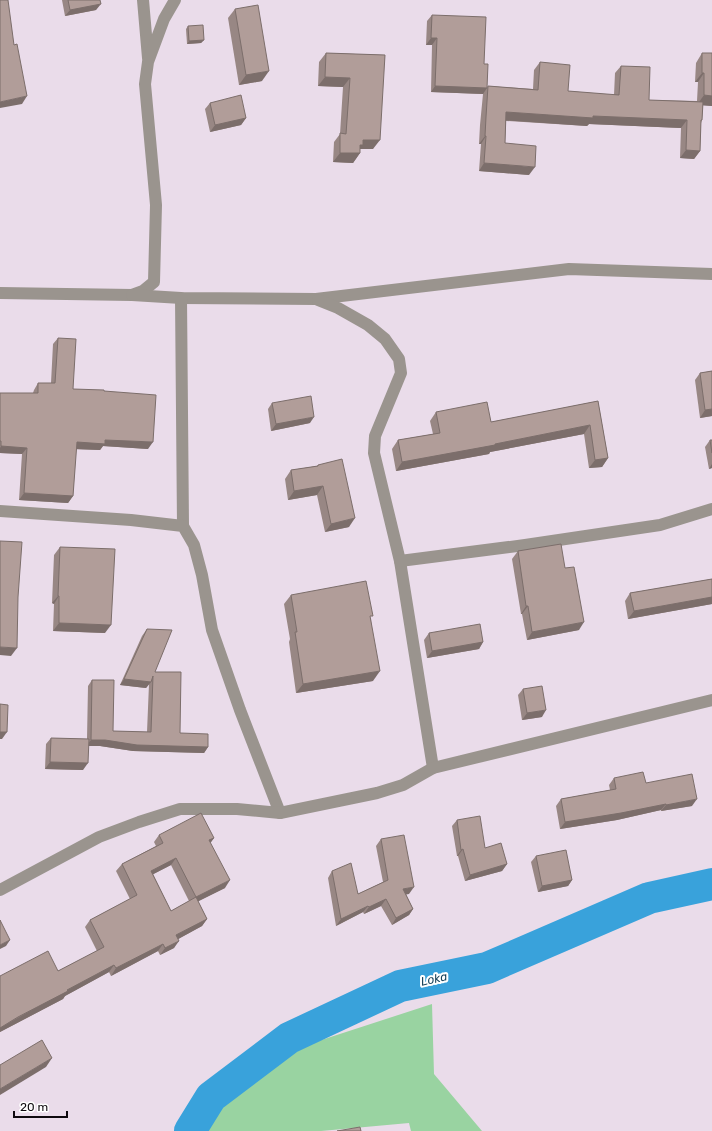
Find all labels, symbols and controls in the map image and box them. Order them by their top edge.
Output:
water label: Loka [420,969,448,989]
scale bar [14,1093,67,1119]
text: 20 m [20,1100,48,1114]

